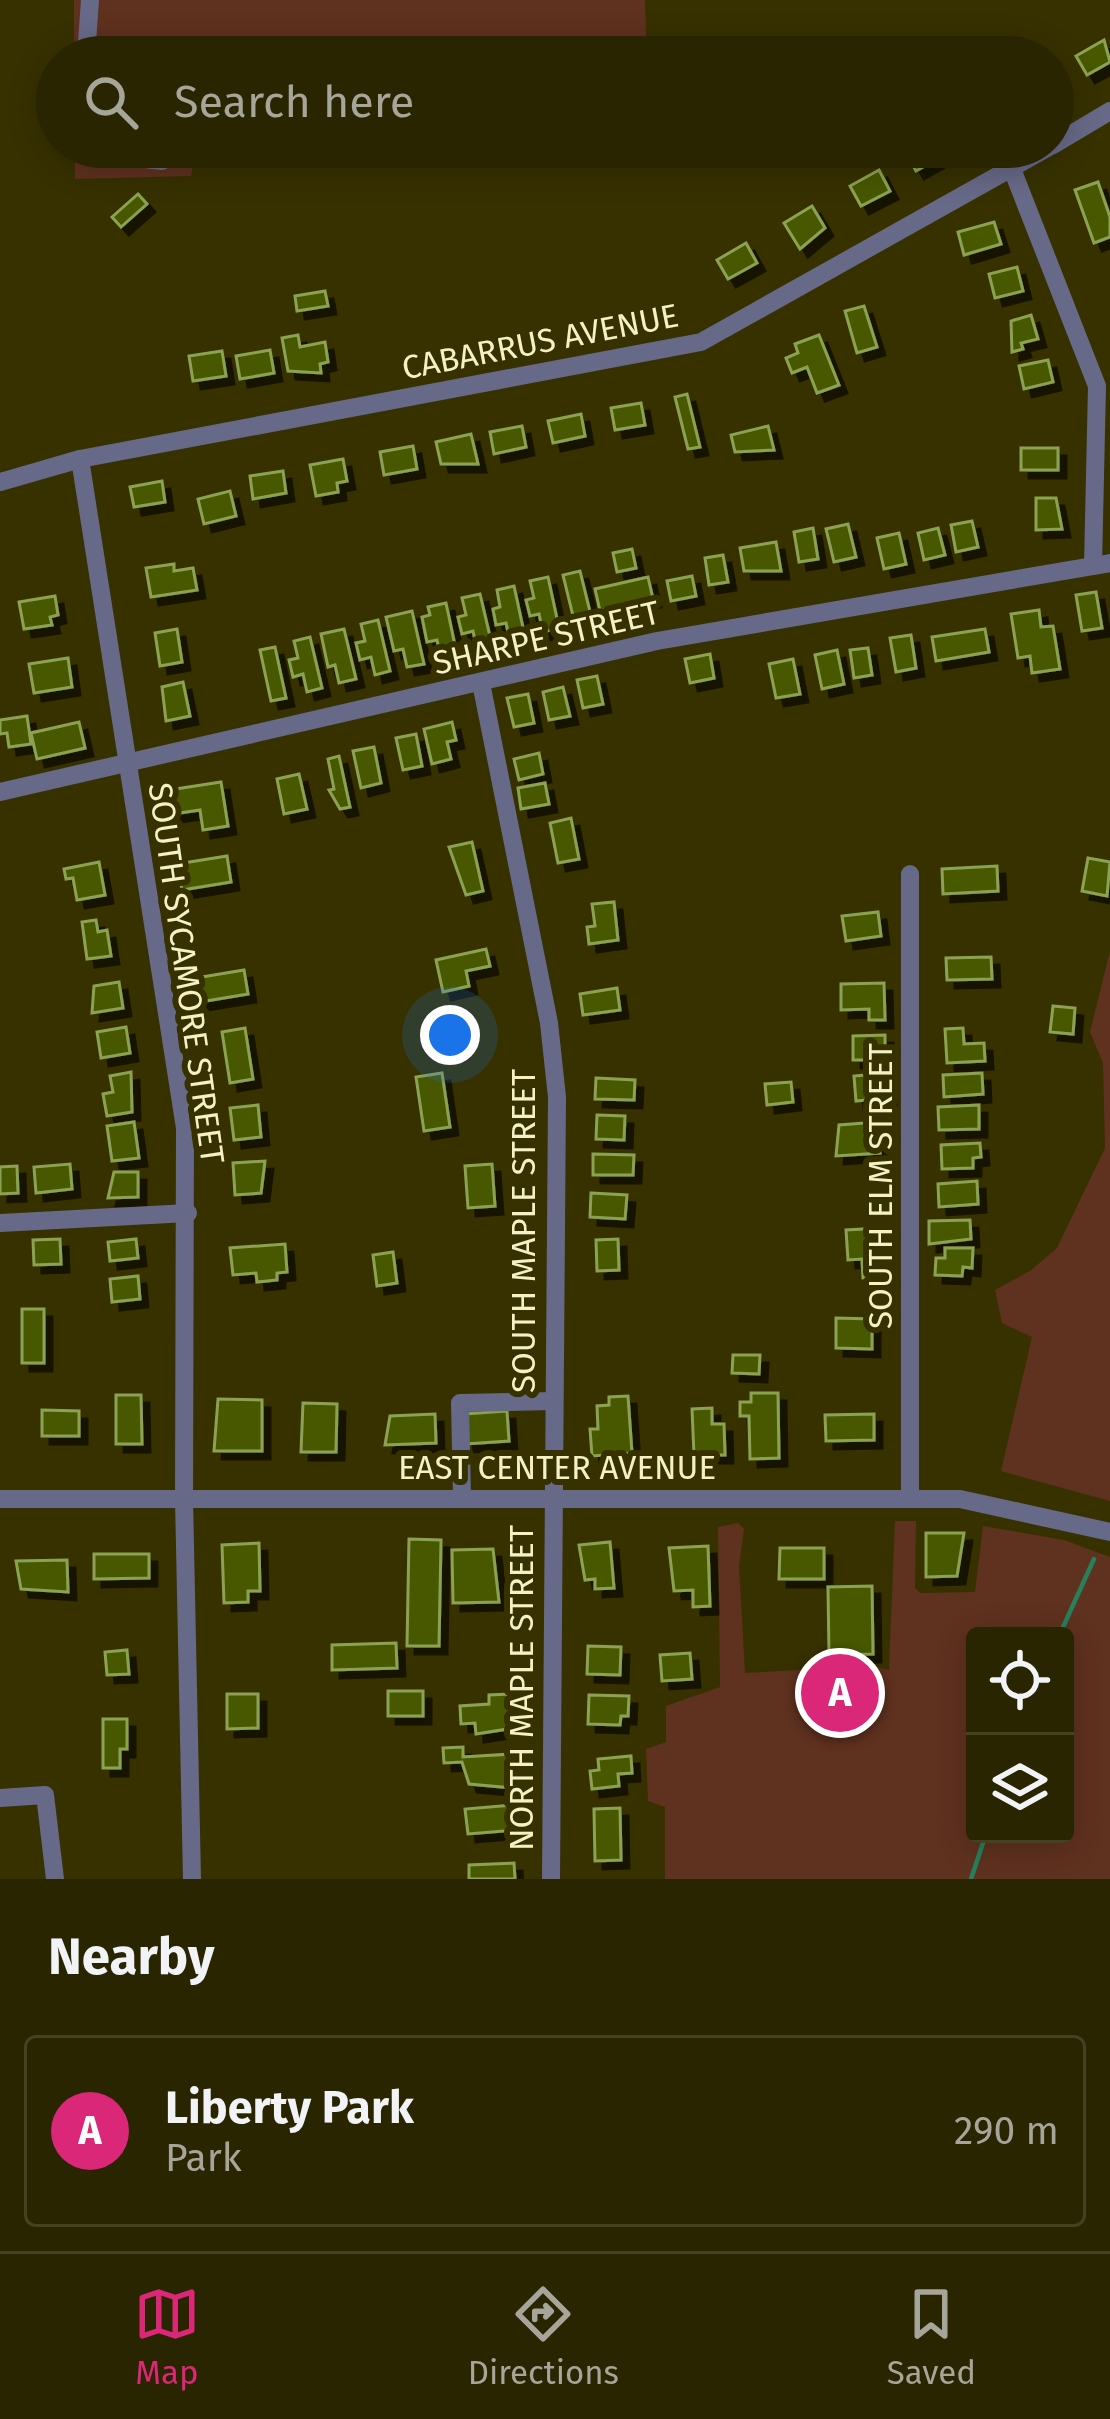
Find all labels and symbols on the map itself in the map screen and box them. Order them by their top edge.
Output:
street label: CABARRUS AVENUE [399,296,682,388]
street label: SHARPE STREET [429,592,664,684]
street label: SOUTH SYCAMORE STREET [139,780,233,1166]
your location [420,1005,480,1065]
street label: SOUTH ELM STREET [861,1043,901,1329]
street label: SOUTH MAPLE STREET [504,1069,544,1393]
street label: EAST CENTER AVENUE [398,1448,716,1488]
street label: NORTH MAPLE STREET [502,1525,542,1851]
pin: A [801,1648,879,1738]

